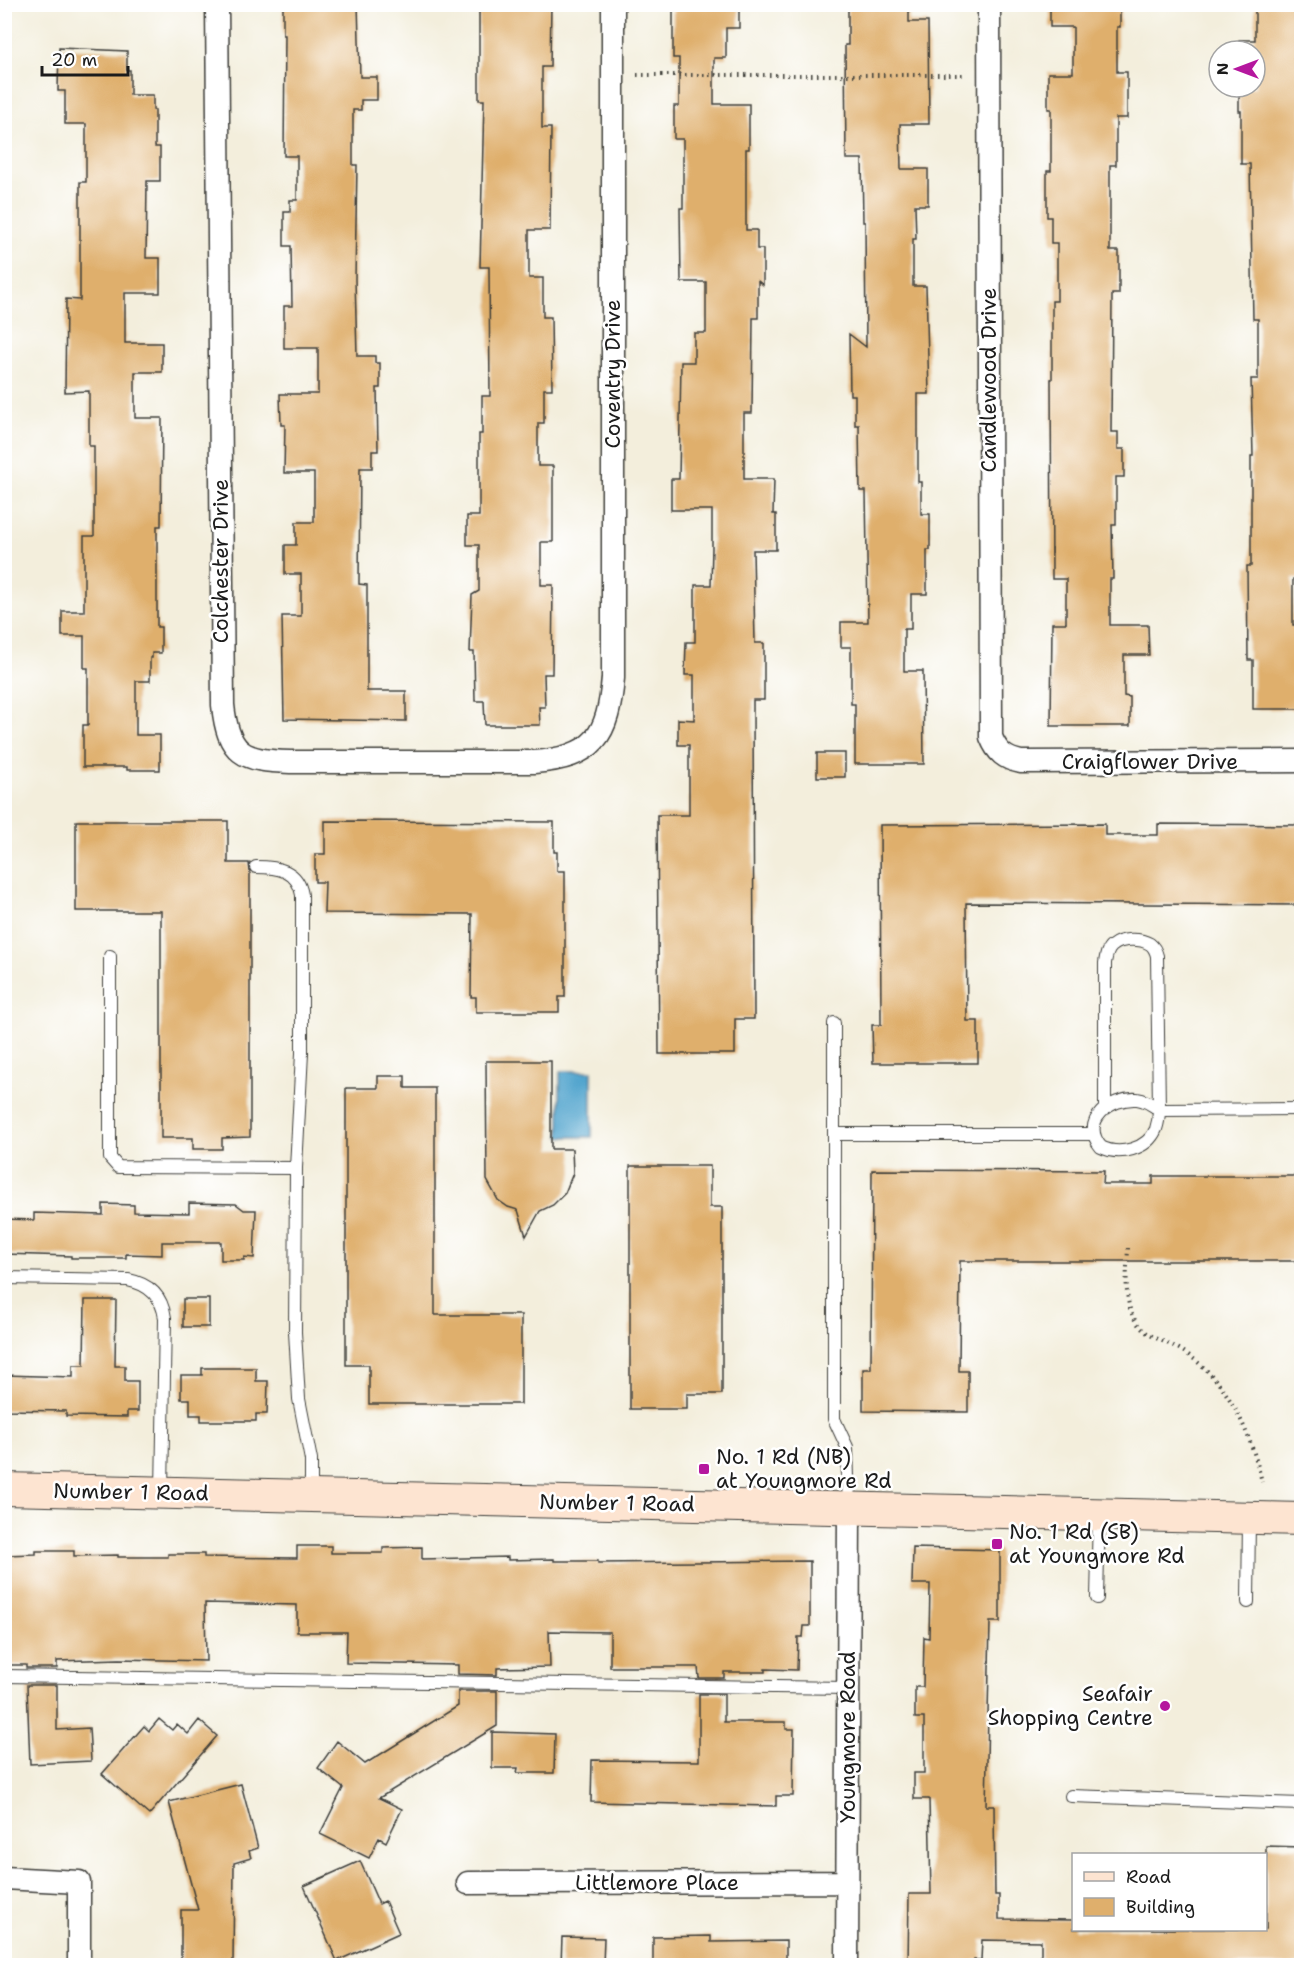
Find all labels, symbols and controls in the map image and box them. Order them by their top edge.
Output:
scale bar [42,39,128,77]
north arrow [1207,39,1267,99]
text: 20 m [51,48,97,72]
text: N [1212,63,1233,75]
street label: Candlewood Drive [975,288,1003,472]
street label: Coventry Drive [599,299,627,449]
street label: Colchester Drive [207,479,235,643]
street label: Craigflower Drive [1062,748,1238,776]
place label: No. 1 Rd (NB) at Youngmore Rd [716,1443,892,1495]
marker: No. 1 Rd (NB) at Youngmore Rd [697,1462,711,1476]
street label: Number 1 Road [53,1477,209,1507]
street label: Number 1 Road [539,1488,695,1518]
place label: No. 1 Rd (SB) at Youngmore Rd [1009,1518,1185,1570]
marker: No. 1 Rd (SB) at Youngmore Rd [990,1537,1004,1551]
street label: Youngmore Road [834,1651,862,1823]
place label: Seafair Shopping Centre [988,1680,1153,1732]
marker: Seafair Shopping Centre [1158,1699,1172,1713]
legend [1072,1853,1267,1931]
text: Road [1126,1865,1171,1889]
street label: Littlemore Place [575,1869,739,1897]
text: Building [1126,1895,1195,1919]

